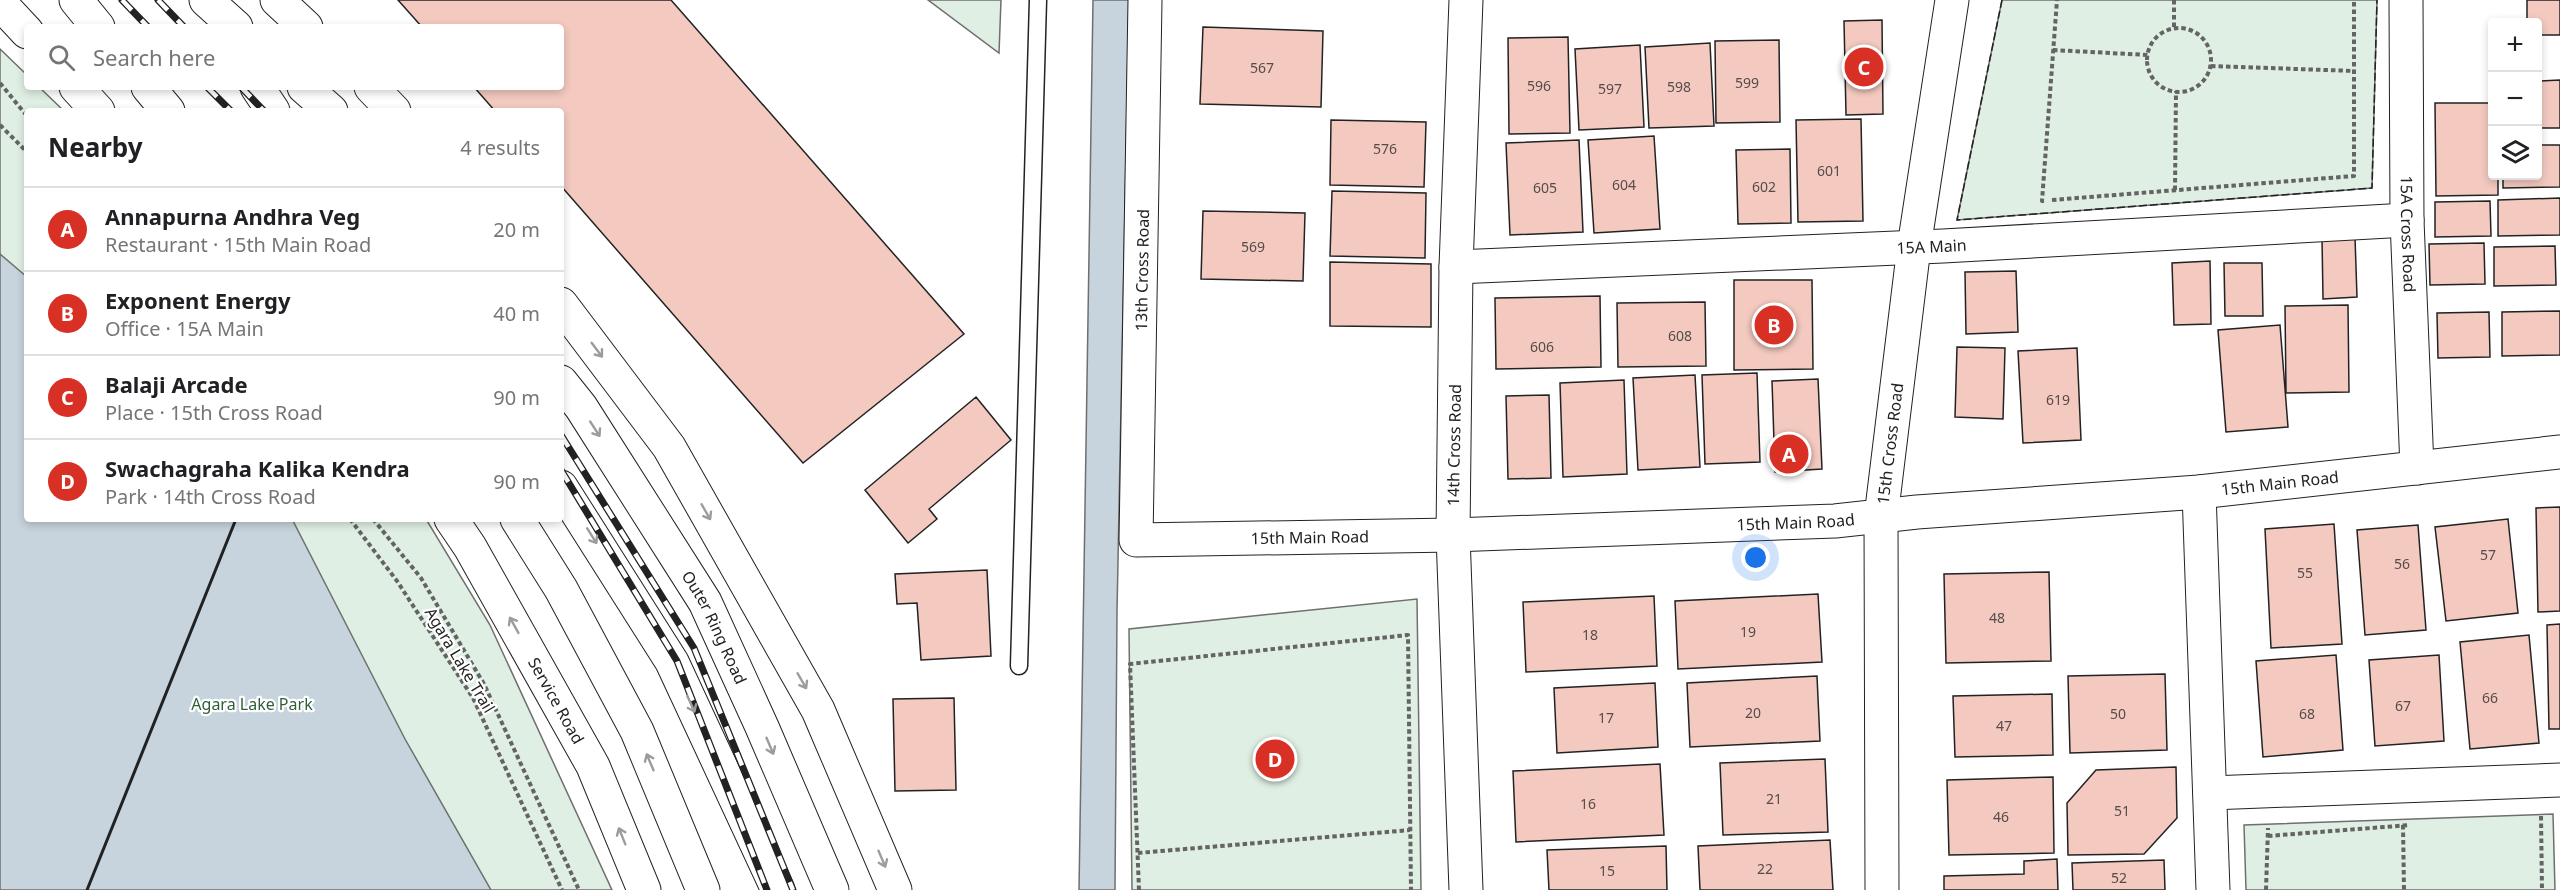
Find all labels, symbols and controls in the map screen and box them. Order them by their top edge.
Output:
map controls [2488,18,2542,180]
button: + [2488,18,2542,72]
search box [24,24,564,90]
icon: search [45,41,78,74]
text: Search here [93,42,215,72]
pin: C [1844,44,1884,90]
house number: 567 [1250,58,1274,77]
button: − [2488,72,2542,126]
house number: 599 [1735,73,1759,92]
house number: 596 [1527,76,1551,95]
house number: 598 [1667,77,1691,96]
house number: 597 [1598,79,1622,98]
button: layers [2488,126,2542,180]
text: Nearby [48,129,143,165]
text: 4 results [460,134,540,161]
house number: 576 [1373,139,1397,158]
house number: 601 [1817,161,1841,180]
house number: 604 [1612,175,1636,194]
street label: 15A Cross Road [2396,176,2421,293]
house number: 602 [1752,177,1776,196]
house number: 605 [1533,178,1557,197]
text: Annapurna Andhra Veg [105,201,360,231]
street label: 13th Cross Road [1130,209,1154,331]
text: A [61,216,74,243]
text: 20 m [493,216,540,243]
text: Restaurant · 15th Main Road [105,231,371,258]
street label: 15A Main [1896,234,1967,259]
house number: 569 [1241,237,1265,256]
text: Exponent Energy [105,285,291,315]
text: B [61,300,74,327]
text: 40 m [493,300,540,327]
pin: B [1754,302,1794,348]
text: Office · 15A Main [105,315,264,342]
house number: 608 [1668,326,1692,345]
house number: 606 [1530,337,1554,356]
one-way arrow [591,342,603,358]
text: Balaji Arcade [105,369,248,399]
street label: 15th Cross Road [1872,382,1908,506]
text: C [61,384,74,411]
text: 90 m [493,384,540,411]
street label: 14th Cross Road [1442,384,1466,506]
house number: 619 [2046,390,2070,409]
text: Place · 15th Cross Road [105,399,323,426]
one-way arrow [589,421,601,437]
pin: A [1770,432,1808,476]
text: Swachagraha Kalika Kendra [105,453,410,483]
street label: 15th Main Road [2220,466,2340,500]
text: D [60,468,75,495]
text: 90 m [493,468,540,495]
text: Park · 14th Cross Road [105,483,316,510]
one-way arrow [700,503,712,520]
street label: 15th Main Road [1736,508,1856,536]
street label: 15th Main Road [1251,525,1369,549]
one-way arrow [587,527,599,544]
your location [1741,543,1770,572]
house number: 57 [2480,545,2496,564]
house number: 56 [2394,554,2410,573]
house number: 55 [2297,563,2313,582]
street label: Outer Ring Road [677,566,752,688]
street label: Agara Lake Trail [420,603,500,717]
house number: 48 [1989,608,2005,627]
one-way arrow [508,617,520,634]
house number: 19 [1740,622,1756,641]
house number: 18 [1582,625,1598,644]
street label: Service Road [523,653,589,748]
one-way arrow [797,672,808,690]
house number: 66 [2482,688,2498,707]
park label: Agara Lake Park [191,693,313,715]
one-way arrow [686,694,698,712]
house number: 67 [2395,696,2411,715]
house number: 20 [1745,703,1761,722]
house number: 50 [2110,704,2126,723]
house number: 68 [2299,704,2315,723]
house number: 17 [1598,708,1614,727]
house number: 47 [1996,716,2012,735]
pin: D [1256,736,1294,782]
one-way arrow [765,737,777,755]
one-way arrow [644,753,655,772]
house number: 21 [1766,789,1782,808]
house number: 16 [1580,794,1596,813]
house number: 51 [2114,801,2130,820]
house number: 46 [1993,807,2009,826]
one-way arrow [616,827,627,846]
one-way arrow [876,850,888,868]
house number: 22 [1757,859,1773,878]
house number: 15 [1599,861,1615,880]
house number: 52 [2111,868,2127,887]

